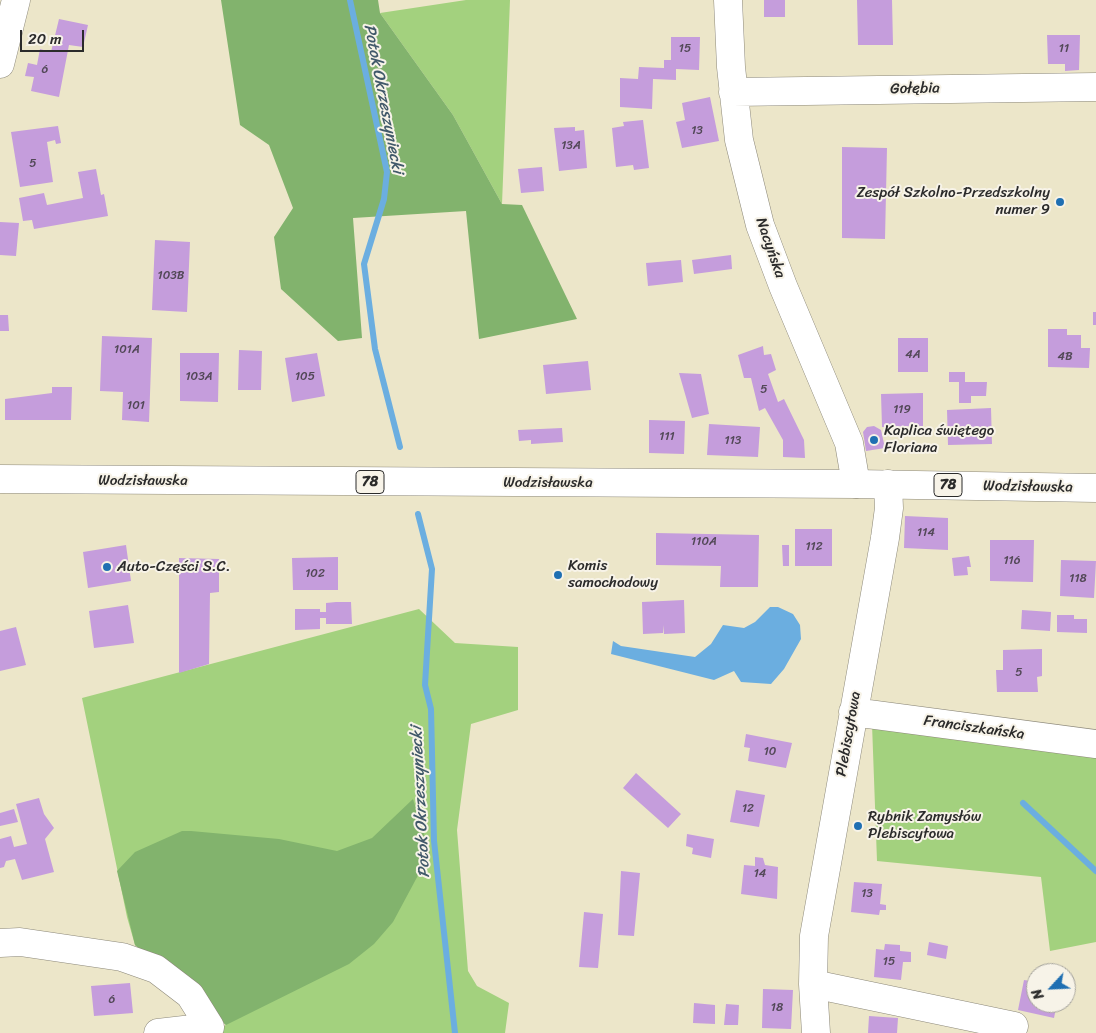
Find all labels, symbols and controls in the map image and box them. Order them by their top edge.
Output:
scale bar [22,20,86,52]
water label: Potok Okrzeszyniecki [359,23,407,175]
text: 20 m [28,26,62,52]
house number: 15 [679,42,691,56]
house number: 11 [1059,42,1069,56]
house number: 6 [42,63,48,77]
street label: Gołębia [890,80,940,98]
house number: 13 [691,124,703,138]
house number: 13A [561,139,581,153]
house number: 5 [29,157,37,171]
place label: Zespół Szkolno-Przedszkolny numer 9 [856,184,1050,219]
marker: Zespół Szkolno-Przedszkolny numer 9 [1054,196,1066,208]
street label: Nacyńska [751,215,789,281]
house number: 103B [158,269,184,283]
house number: 101A [114,343,140,357]
house number: 4A [905,348,921,362]
house number: 4B [1057,350,1073,364]
house number: 103A [185,370,213,384]
house number: 105 [295,370,315,384]
house number: 5 [760,383,768,397]
house number: 101 [127,399,145,413]
house number: 119 [893,403,911,417]
place label: Kaplica świętego Floriana [884,422,994,457]
house number: 111 [659,430,675,444]
house number: 113 [725,434,741,448]
marker: Kaplica świętego Floriana [868,434,880,446]
road number: 78 [356,471,384,494]
street label: Wodzisławska [98,472,188,490]
street label: Wodzisławska [503,474,593,492]
road number: 78 [934,474,962,496]
street label: Wodzisławska [983,477,1073,497]
house number: 114 [917,526,935,540]
house number: 110A [691,535,717,549]
house number: 112 [805,540,823,554]
house number: 116 [1003,554,1021,568]
place label: Komis samochodowy [568,557,658,592]
place label: Auto-Części S.C. [117,558,230,576]
marker: Auto-Części S.C. [101,561,113,573]
house number: 102 [305,567,325,581]
marker: Komis samochodowy [552,569,564,581]
house number: 118 [1069,572,1087,586]
house number: 5 [1015,666,1023,680]
street label: Plebiscytowa [833,690,865,778]
street label: Franciszkańska [922,712,1026,744]
water label: Potok Okrzeszyniecki [407,726,435,878]
house number: 10 [764,745,776,759]
house number: 12 [742,802,754,816]
place label: Rybnik Zamysłów Plebiscytowa [868,808,981,843]
marker: Rybnik Zamysłów Plebiscytowa [852,820,864,832]
house number: 14 [754,867,766,881]
house number: 13 [861,887,873,901]
house number: 15 [883,955,895,969]
north arrow [1026,963,1076,1013]
text: N [1024,984,1051,1004]
house number: 6 [109,993,115,1007]
house number: 18 [771,1001,783,1015]

